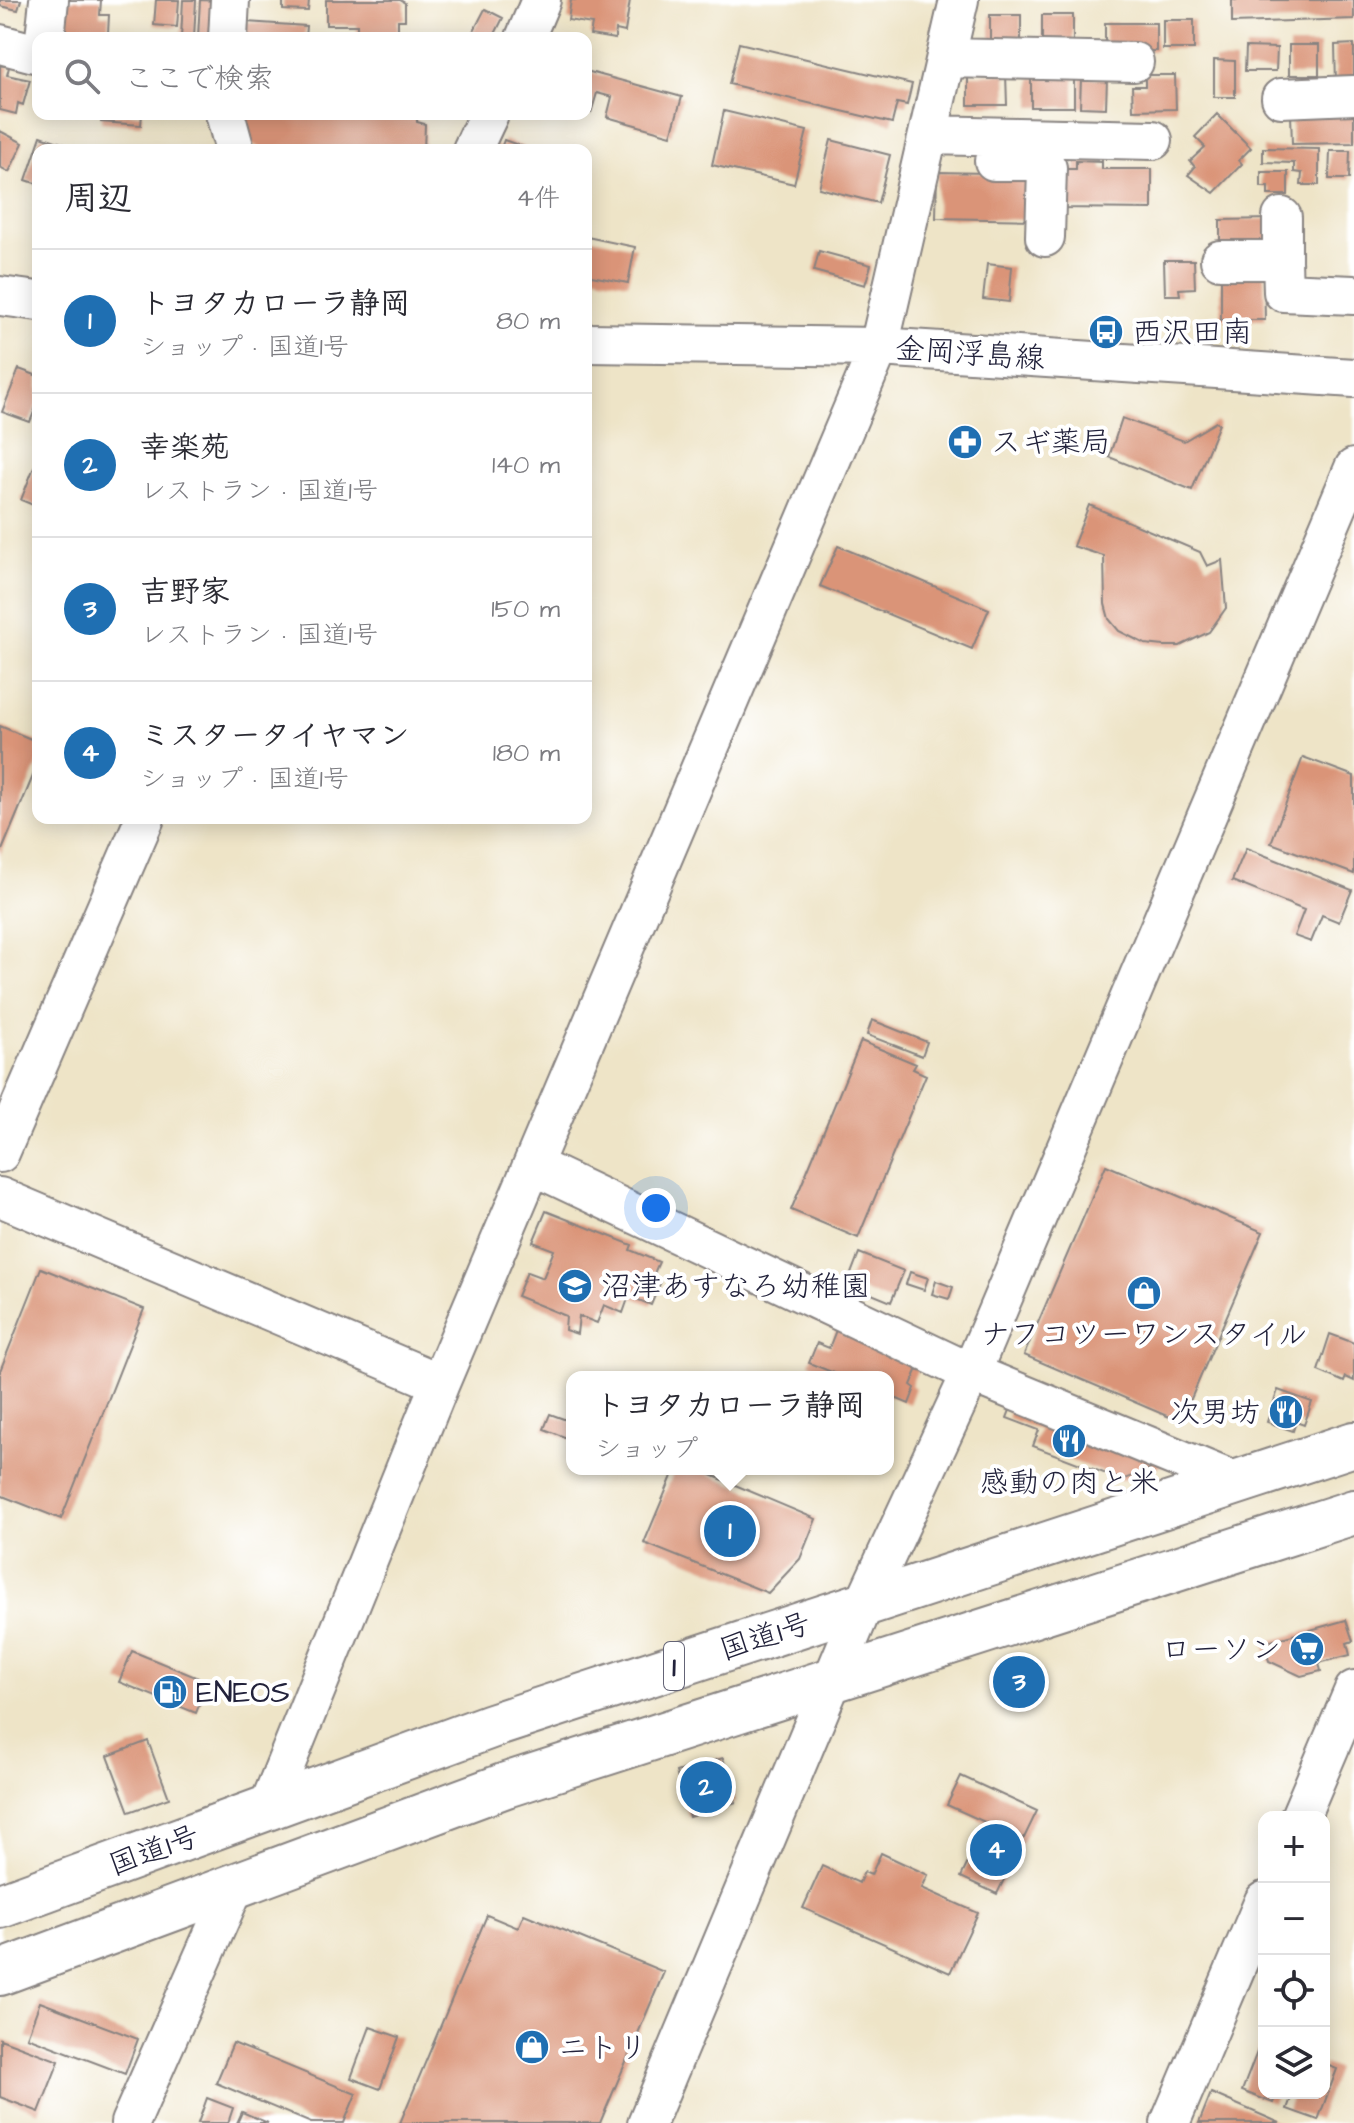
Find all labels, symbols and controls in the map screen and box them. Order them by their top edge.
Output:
search box [32,32,592,120]
icon: search [60,54,104,98]
text: ここで検索 [124,58,274,100]
text: 周辺 [64,175,132,223]
text: 4件 [516,180,560,216]
text: トヨタカローラ静岡 [140,283,410,325]
text: 1 [88,303,92,339]
text: 80 m [496,303,560,339]
place label: 西沢田南 [1132,312,1252,354]
bus stop icon: 西沢田南 [1087,313,1125,351]
street label: 金岡浮島線 [894,328,1046,380]
text: ショップ · 国道1号 [140,329,349,365]
place label: スギ薬局 [991,422,1111,464]
pharmacy icon: スギ薬局 [946,423,984,461]
text: 幸楽苑 [140,427,230,469]
text: 2 [83,447,97,483]
text: 140 m [492,447,560,483]
text: レストラン · 国道1号 [140,473,378,509]
text: 吉野家 [140,571,230,613]
text: 3 [83,591,97,627]
text: 150 m [491,591,560,627]
text: レストラン · 国道1号 [140,617,378,653]
text: ミスタータイヤマン [140,715,409,757]
text: 4 [81,735,99,771]
text: 180 m [493,735,560,771]
text: ショップ · 国道1号 [140,761,349,797]
your location [636,1188,676,1228]
place label: 沼津あすなろ幼稚園 [601,1266,870,1308]
school or university icon: 沼津あすなろ幼稚園 [556,1267,594,1305]
shop icon: ナフコツーワンスタイル [1125,1274,1163,1312]
place label: ナフコツーワンスタイル [980,1314,1308,1356]
popup [566,1371,894,1475]
text: トヨタカローラ静岡 [595,1385,865,1427]
place label: 次男坊 [1170,1392,1260,1434]
restaurant icon: 次男坊 [1267,1393,1305,1431]
restaurant icon: 感動の肉と米 [1050,1422,1088,1460]
text: ショップ [595,1431,698,1467]
place label: 感動の肉と米 [979,1462,1159,1504]
pin: 1 [704,1501,756,1561]
street label: 国道1号 [714,1602,816,1671]
place label: ローソン [1161,1629,1281,1671]
supermarket icon: ローソン [1288,1630,1326,1668]
road number: 1 [664,1642,684,1690]
pin: 3 [993,1652,1045,1712]
place label: ENEOS [196,1672,290,1714]
fuel station icon: ENEOS [151,1673,189,1711]
pin: 2 [680,1757,732,1817]
map controls [1258,1811,1330,2099]
button: + [1258,1811,1330,1883]
street label: 国道1号 [103,1815,206,1887]
pin: 4 [970,1820,1022,1880]
button: − [1258,1883,1330,1955]
button: locate [1258,1955,1330,2027]
place label: ニトリ [558,2027,648,2069]
button: layers [1258,2027,1330,2099]
shop icon: ニトリ [513,2028,551,2066]

